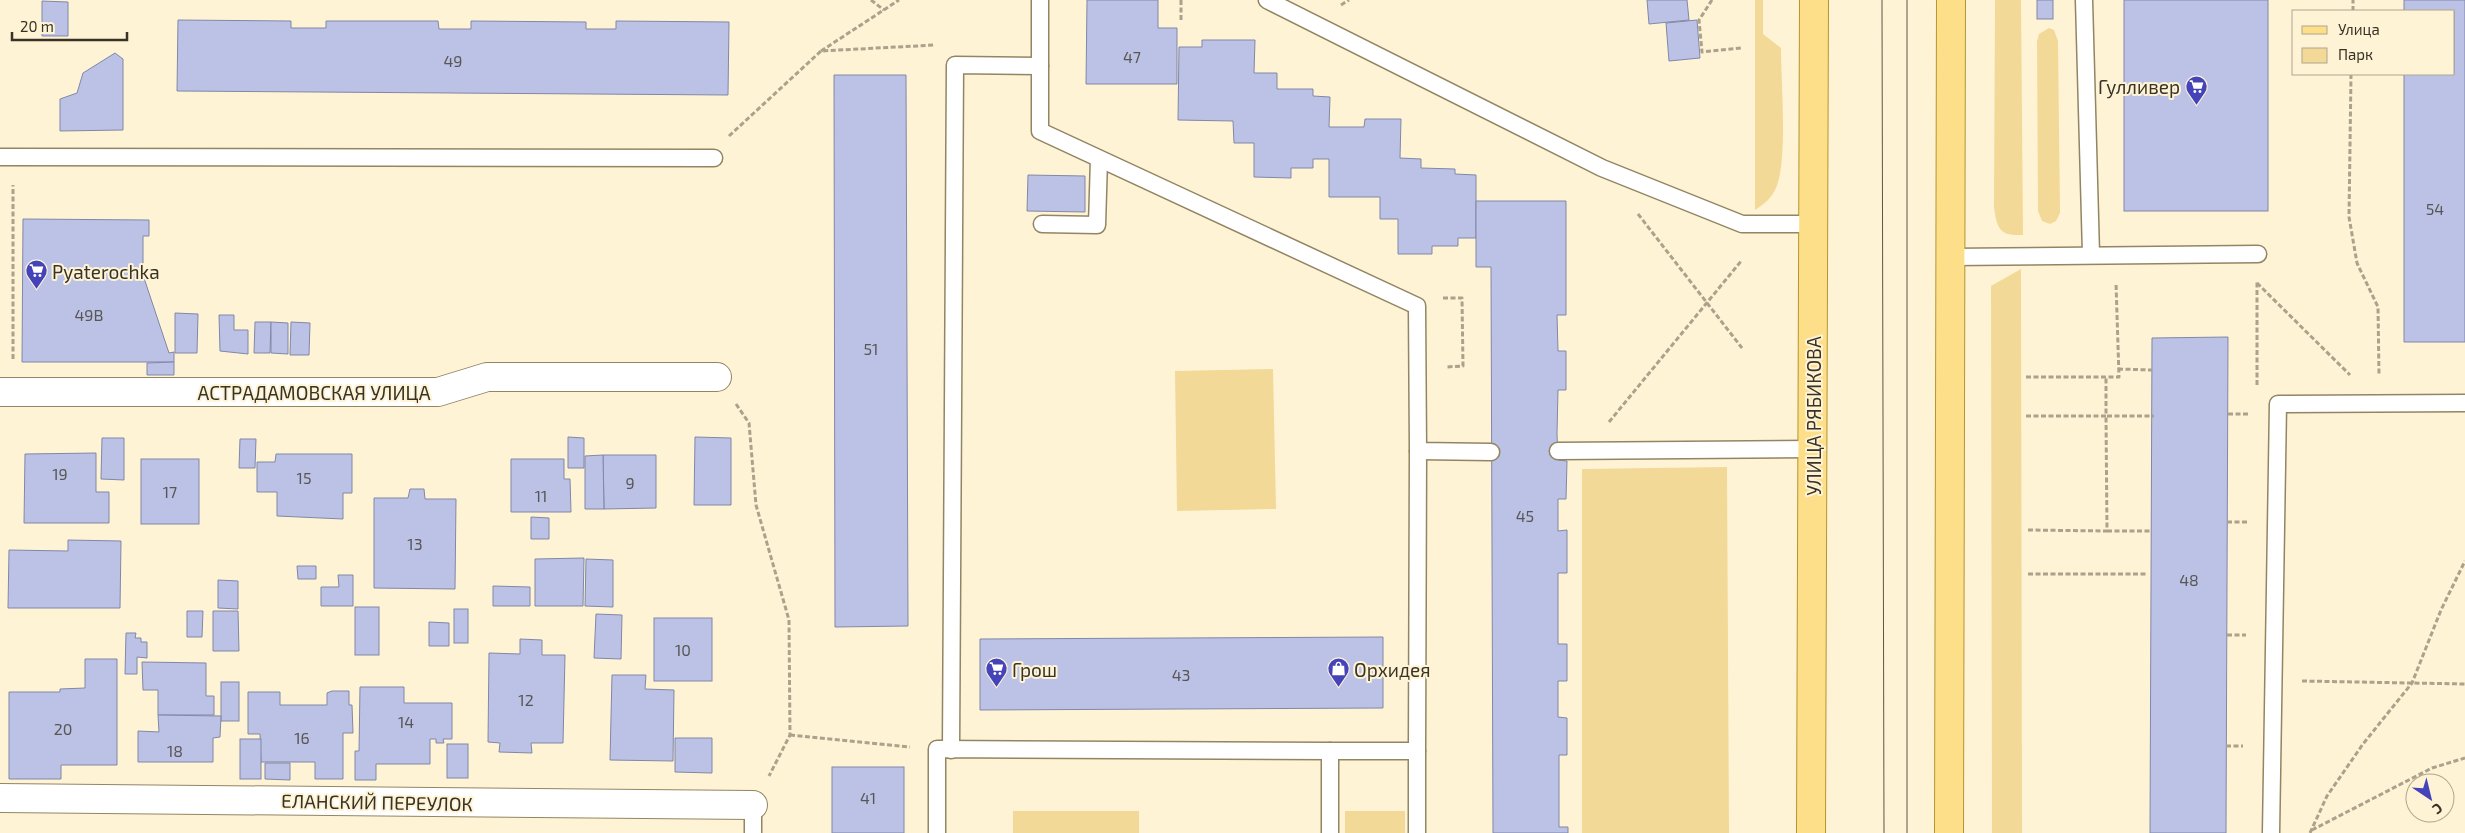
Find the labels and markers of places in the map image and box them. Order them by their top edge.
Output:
supermarket icon: Гулливер [2184,74,2208,105]
place label: Гулливер [2098,75,2180,99]
supermarket icon: Pyaterochka [24,259,48,290]
place label: Pyaterochka [52,260,160,283]
supermarket icon: Грош [984,657,1008,688]
shop icon: Орхидея [1326,657,1350,688]
place label: Грош [1012,658,1057,681]
place label: Орхидея [1354,658,1431,681]

